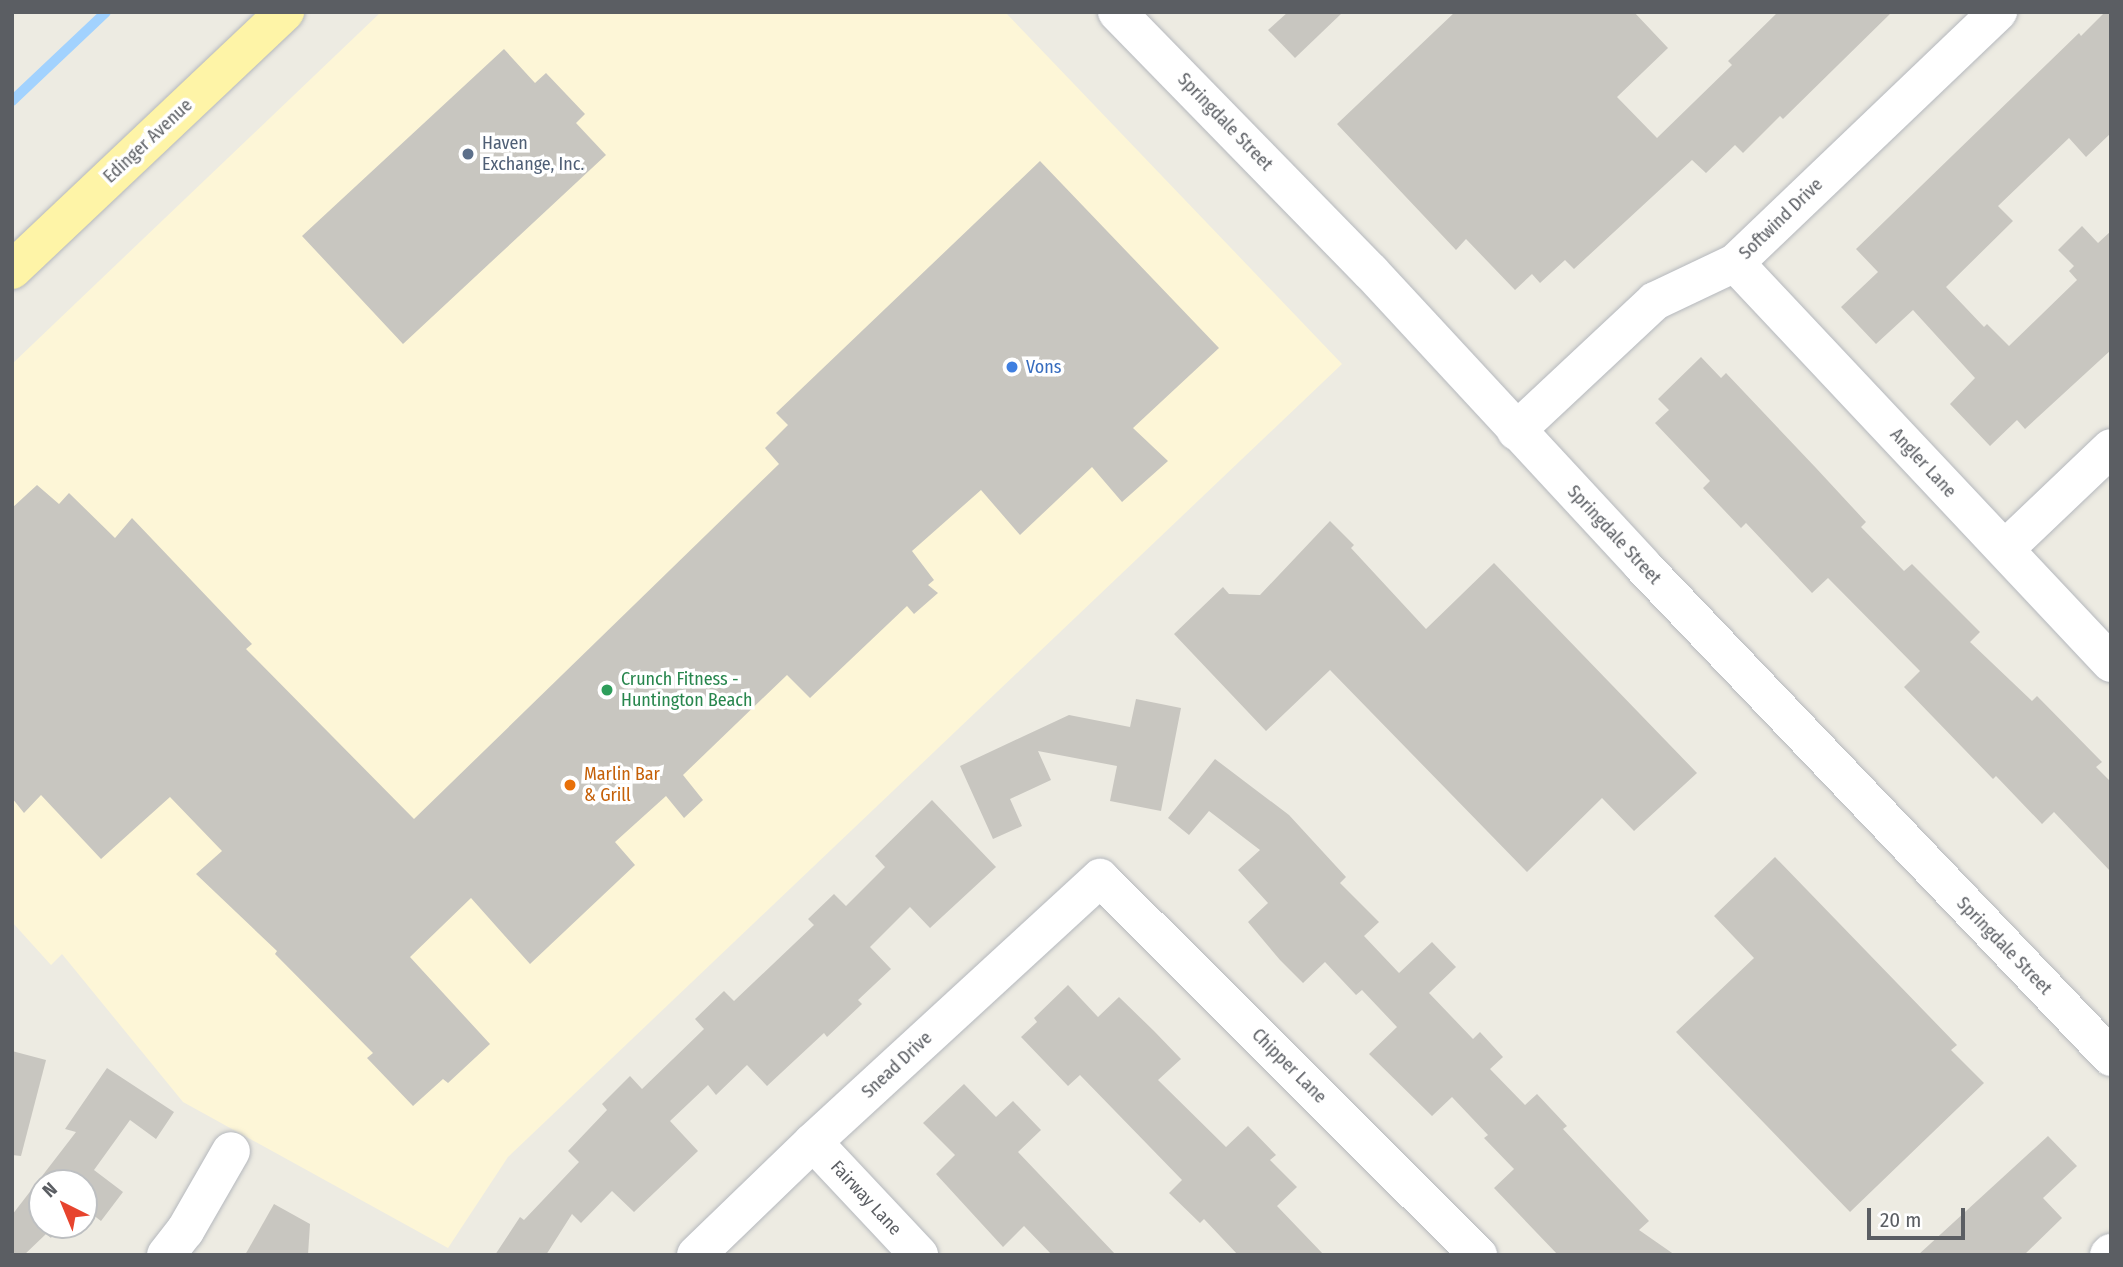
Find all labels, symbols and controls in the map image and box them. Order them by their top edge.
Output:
street label: Springdale Street [1173,69,1277,175]
street label: Edinger Avenue [99,94,197,188]
place label: Haven Exchange, Inc. [482,133,584,176]
marker: Haven Exchange, Inc. [460,146,476,162]
street label: Softwind Drive [1735,174,1827,264]
place label: Vons [1026,356,1061,378]
marker: Vons [1004,359,1020,375]
street label: Angler Lane [1886,424,1960,502]
street label: Springdale Street [1563,481,1665,589]
place label: Crunch Fitness - Huntington Beach [621,669,753,712]
marker: Crunch Fitness - Huntington Beach [599,682,615,698]
place label: Marlin Bar & Grill [584,764,660,806]
marker: Marlin Bar & Grill [562,777,578,793]
street label: Springdale Street [1952,893,2056,999]
street label: Chipper Lane [1247,1024,1331,1108]
street label: Snead Drive [857,1027,937,1103]
street label: Fairway Lane [826,1156,906,1240]
north arrow [28,1169,98,1239]
text: N [38,1177,62,1202]
scale bar [1871,1194,1969,1238]
text: 20 m [1880,1207,1921,1233]

